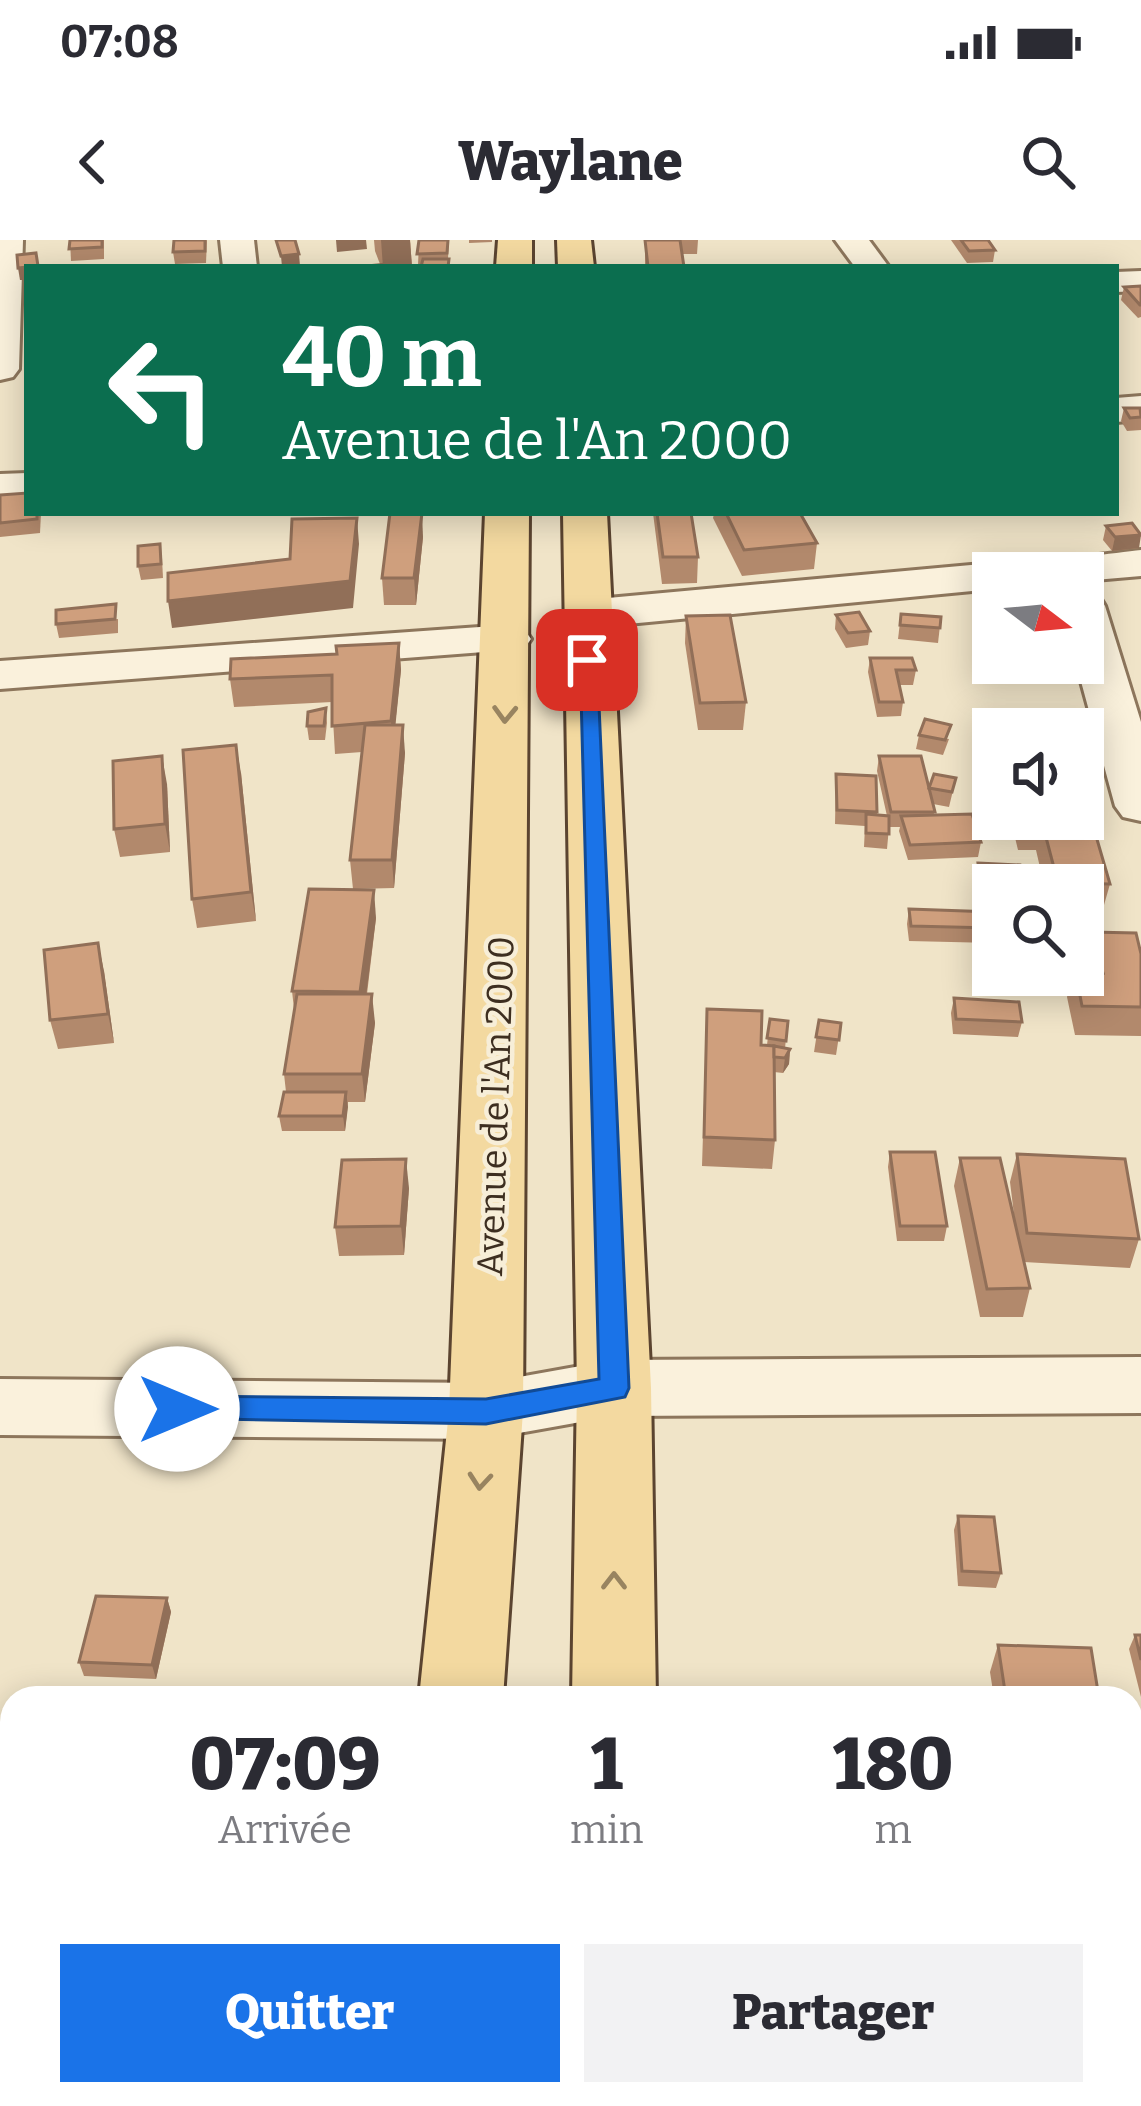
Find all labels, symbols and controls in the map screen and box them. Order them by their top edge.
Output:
text: 07:08 [60,15,179,69]
icon: back [60,129,126,195]
icon: search [1015,129,1081,195]
text: Waylane [458,130,683,194]
text: 40 m [282,307,482,408]
icon: left [84,312,240,468]
text: Avenue de l'An 2000 [282,409,792,473]
north arrow [972,552,1104,684]
map controls [972,552,1104,996]
pin [536,609,638,711]
icon: arrive [554,627,620,693]
one-way arrow [493,705,519,724]
button: sound [972,708,1104,840]
button: search [972,864,1104,996]
street label: Avenue de l'An 2000 [468,935,524,1277]
position arrow [114,1346,240,1472]
one-way arrow [468,1472,493,1491]
one-way arrow [601,1571,627,1589]
text: 07:09 [189,1722,380,1808]
text: 1 [591,1722,623,1808]
text: 180 [833,1722,954,1808]
text: Arrivée [218,1807,352,1853]
text: min [570,1807,643,1853]
text: m [875,1807,912,1853]
button: Quitter [60,1944,560,2082]
button: Partager [584,1944,1083,2082]

